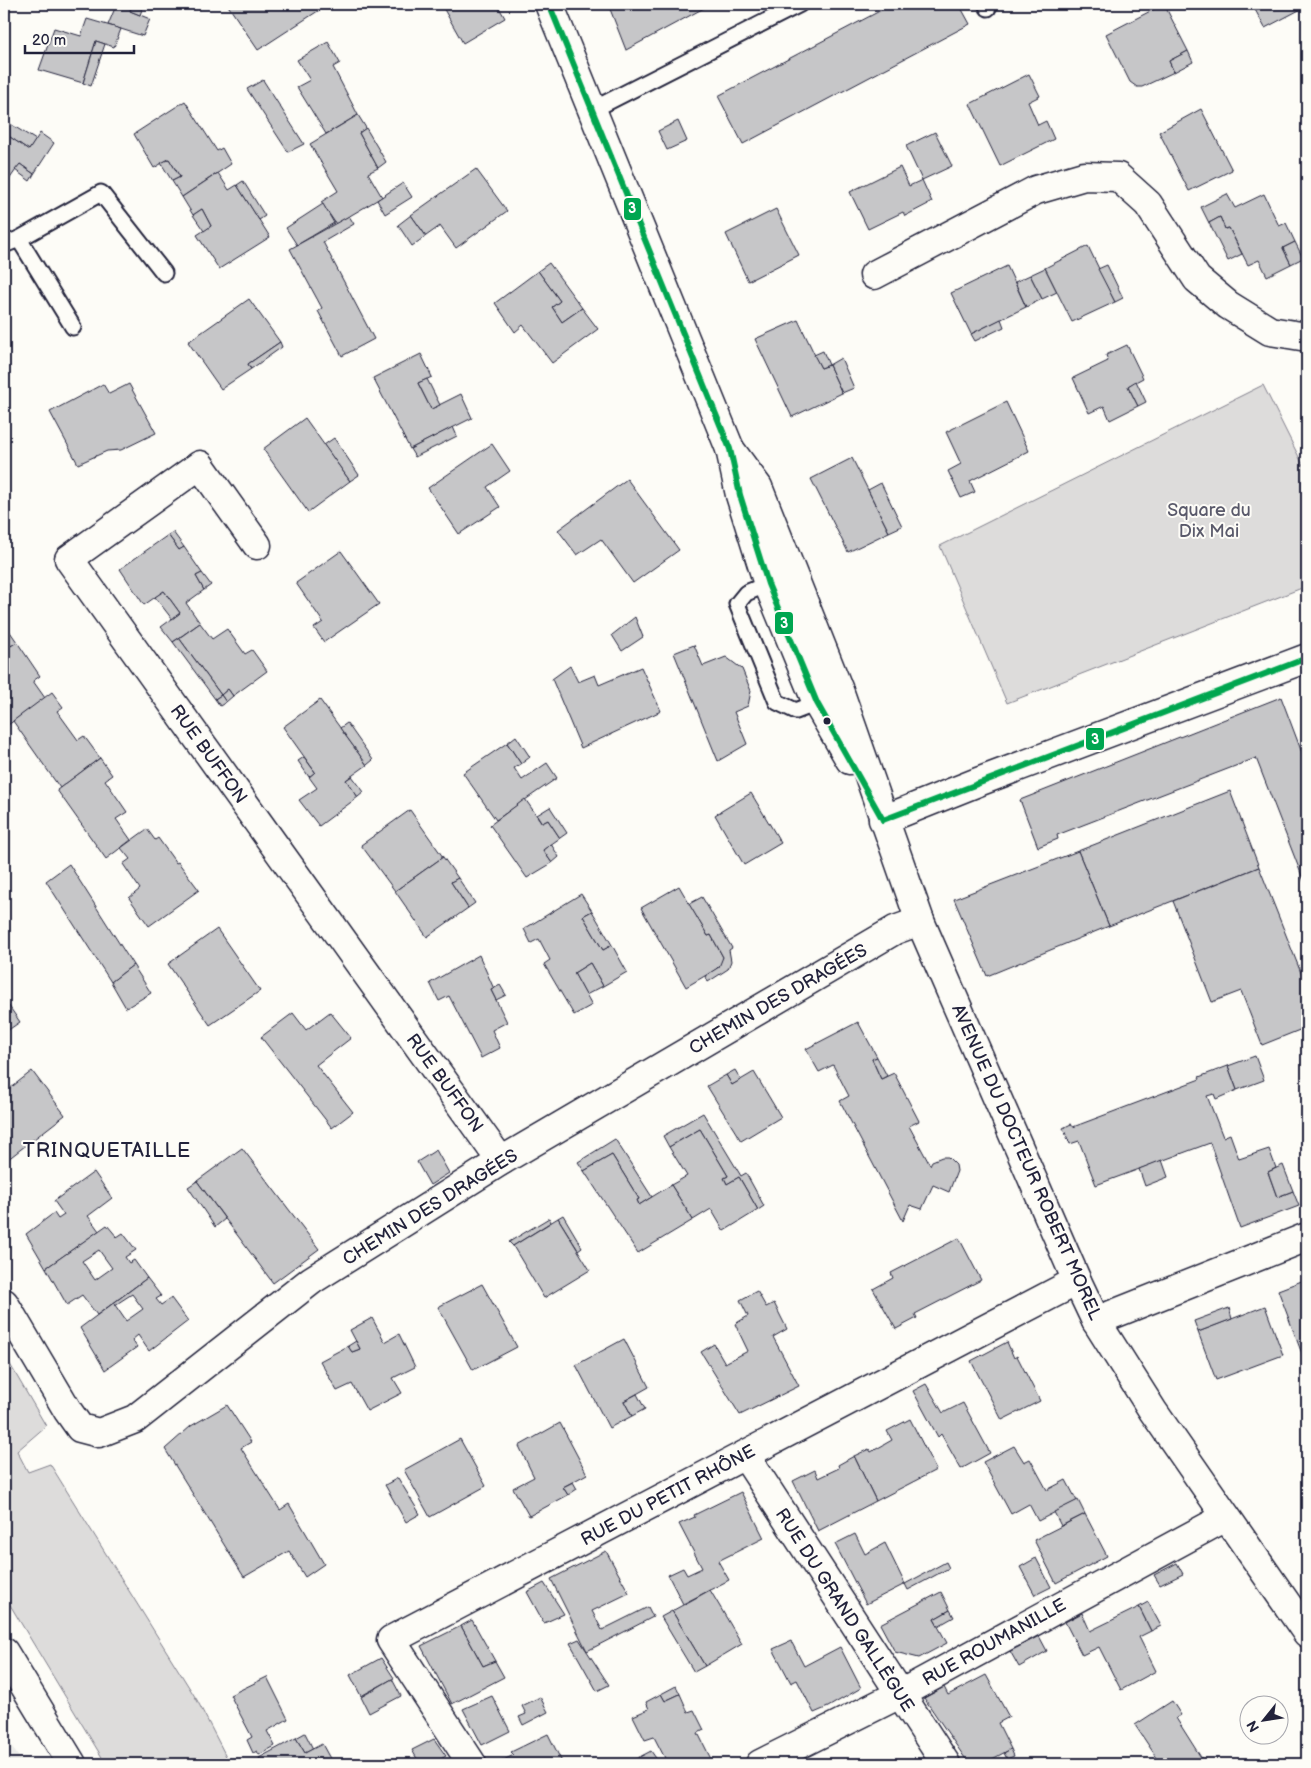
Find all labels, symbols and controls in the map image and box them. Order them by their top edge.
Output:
scale bar [25,22,134,54]
text: 20 m [32,31,66,50]
line badge: 3 [623,197,642,221]
text: 3 [628,200,636,217]
park label: Square du Dix Mai [1167,500,1251,542]
line badge: 3 [774,611,794,635]
text: 3 [780,615,788,632]
street label: RUE BUFFON [166,701,251,808]
unlabelled marker [822,716,832,726]
line badge: 3 [1085,727,1105,751]
text: 3 [1091,731,1099,748]
street label: CHEMIN DES DRAGÉES [684,938,871,1059]
street label: AVENUE DU DOCTEUR ROBERT MOREL [947,1001,1106,1324]
street label: RUE BUFFON [402,1030,487,1137]
district label: TRINQUETAILLE [23,1139,191,1163]
street label: CHEMIN DES DRAGÉES [338,1143,522,1270]
street label: RUE DU PETIT RHÔNE [577,1439,759,1550]
street label: RUE DU GRAND GALLÈGUE [771,1504,920,1716]
street label: RUE ROUMANILLE [919,1594,1070,1691]
north arrow [1238,1696,1288,1746]
text: N [1243,1717,1263,1735]

